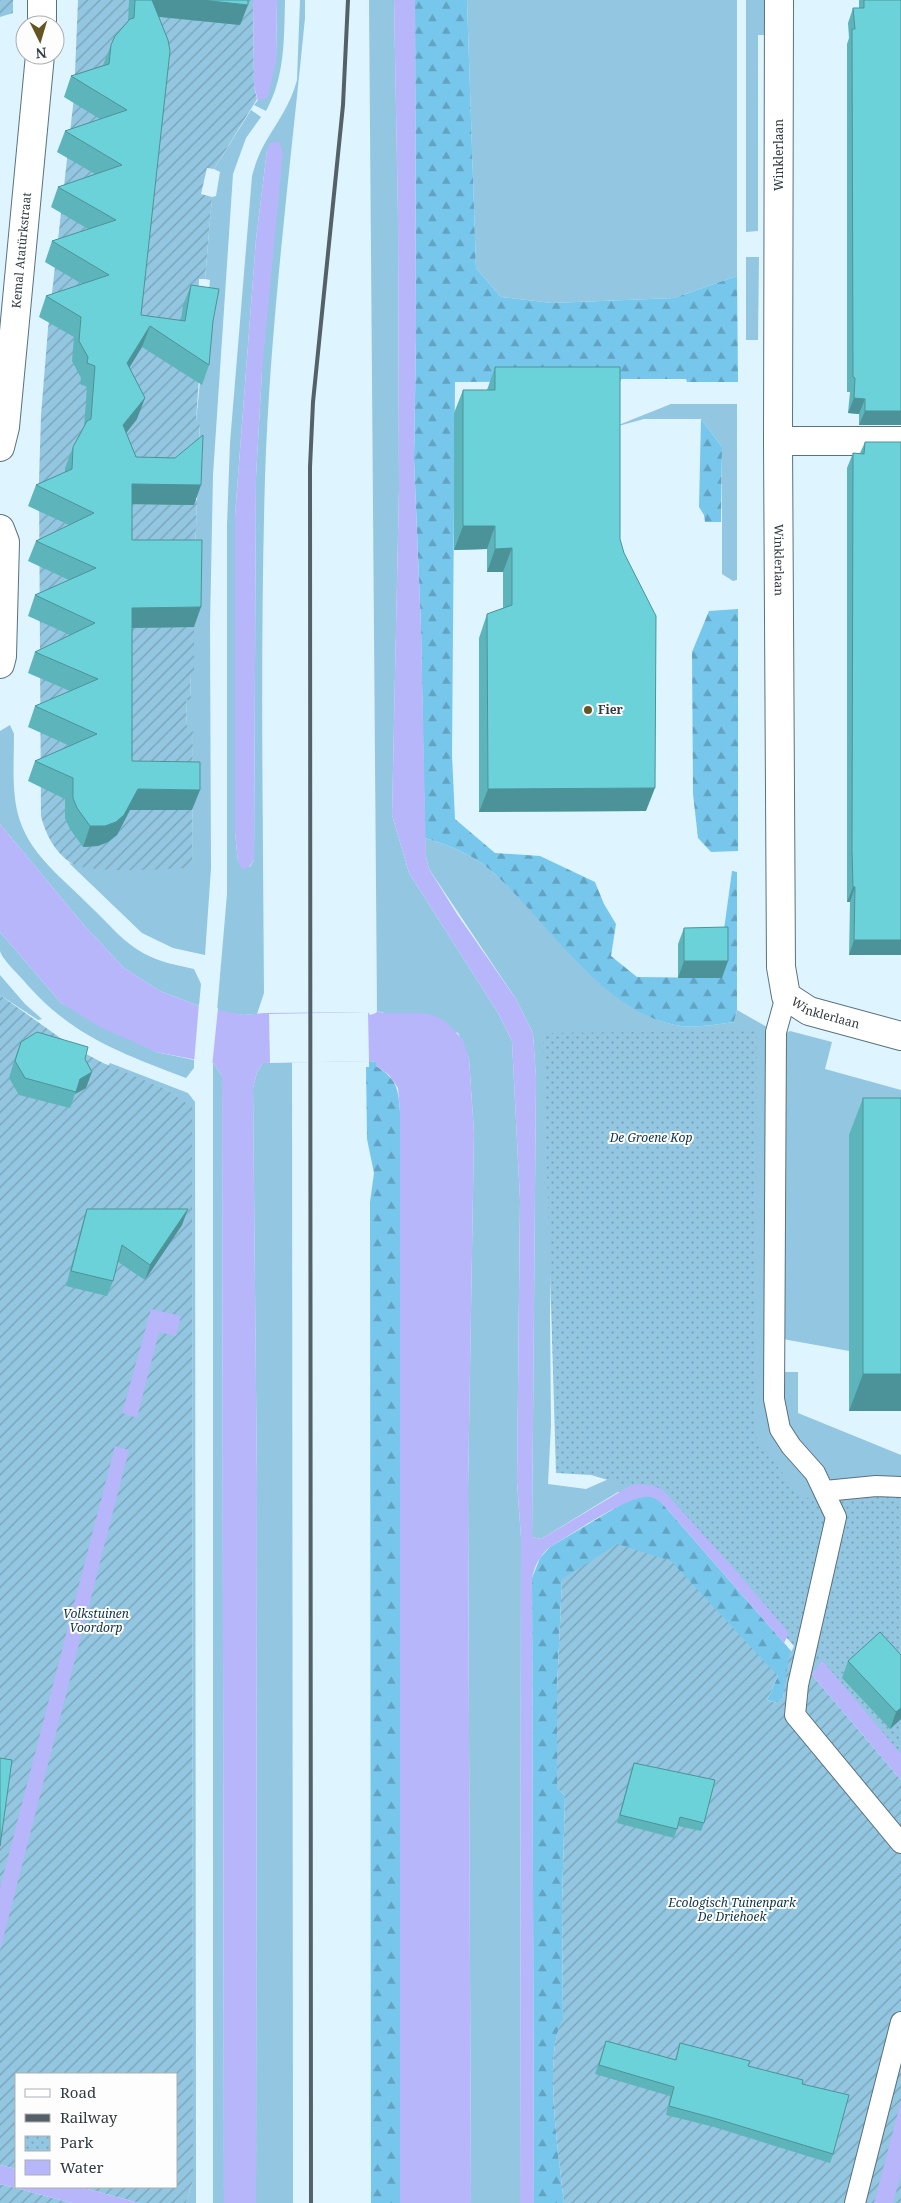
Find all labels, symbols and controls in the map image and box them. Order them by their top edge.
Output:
north arrow [15,15,65,65]
text: N [35,44,48,63]
street label: Winklerlaan [770,119,787,191]
street label: Kemal Atatürkstraat [7,192,35,309]
street label: Winklerlaan [770,524,788,596]
place label: Fier [598,701,624,718]
marker: Fier [582,704,594,716]
street label: Winklerlaan [788,993,862,1032]
park label: De Groene Kop [609,1129,692,1146]
park label: Volkstuinen Voordorp [63,1605,129,1636]
park label: Ecologisch Tuinenpark De Driehoek [667,1894,797,1925]
legend [15,2073,178,2188]
text: Road [60,2082,96,2102]
text: Railway [60,2107,118,2127]
text: Park [60,2132,94,2152]
text: Water [60,2157,103,2177]

